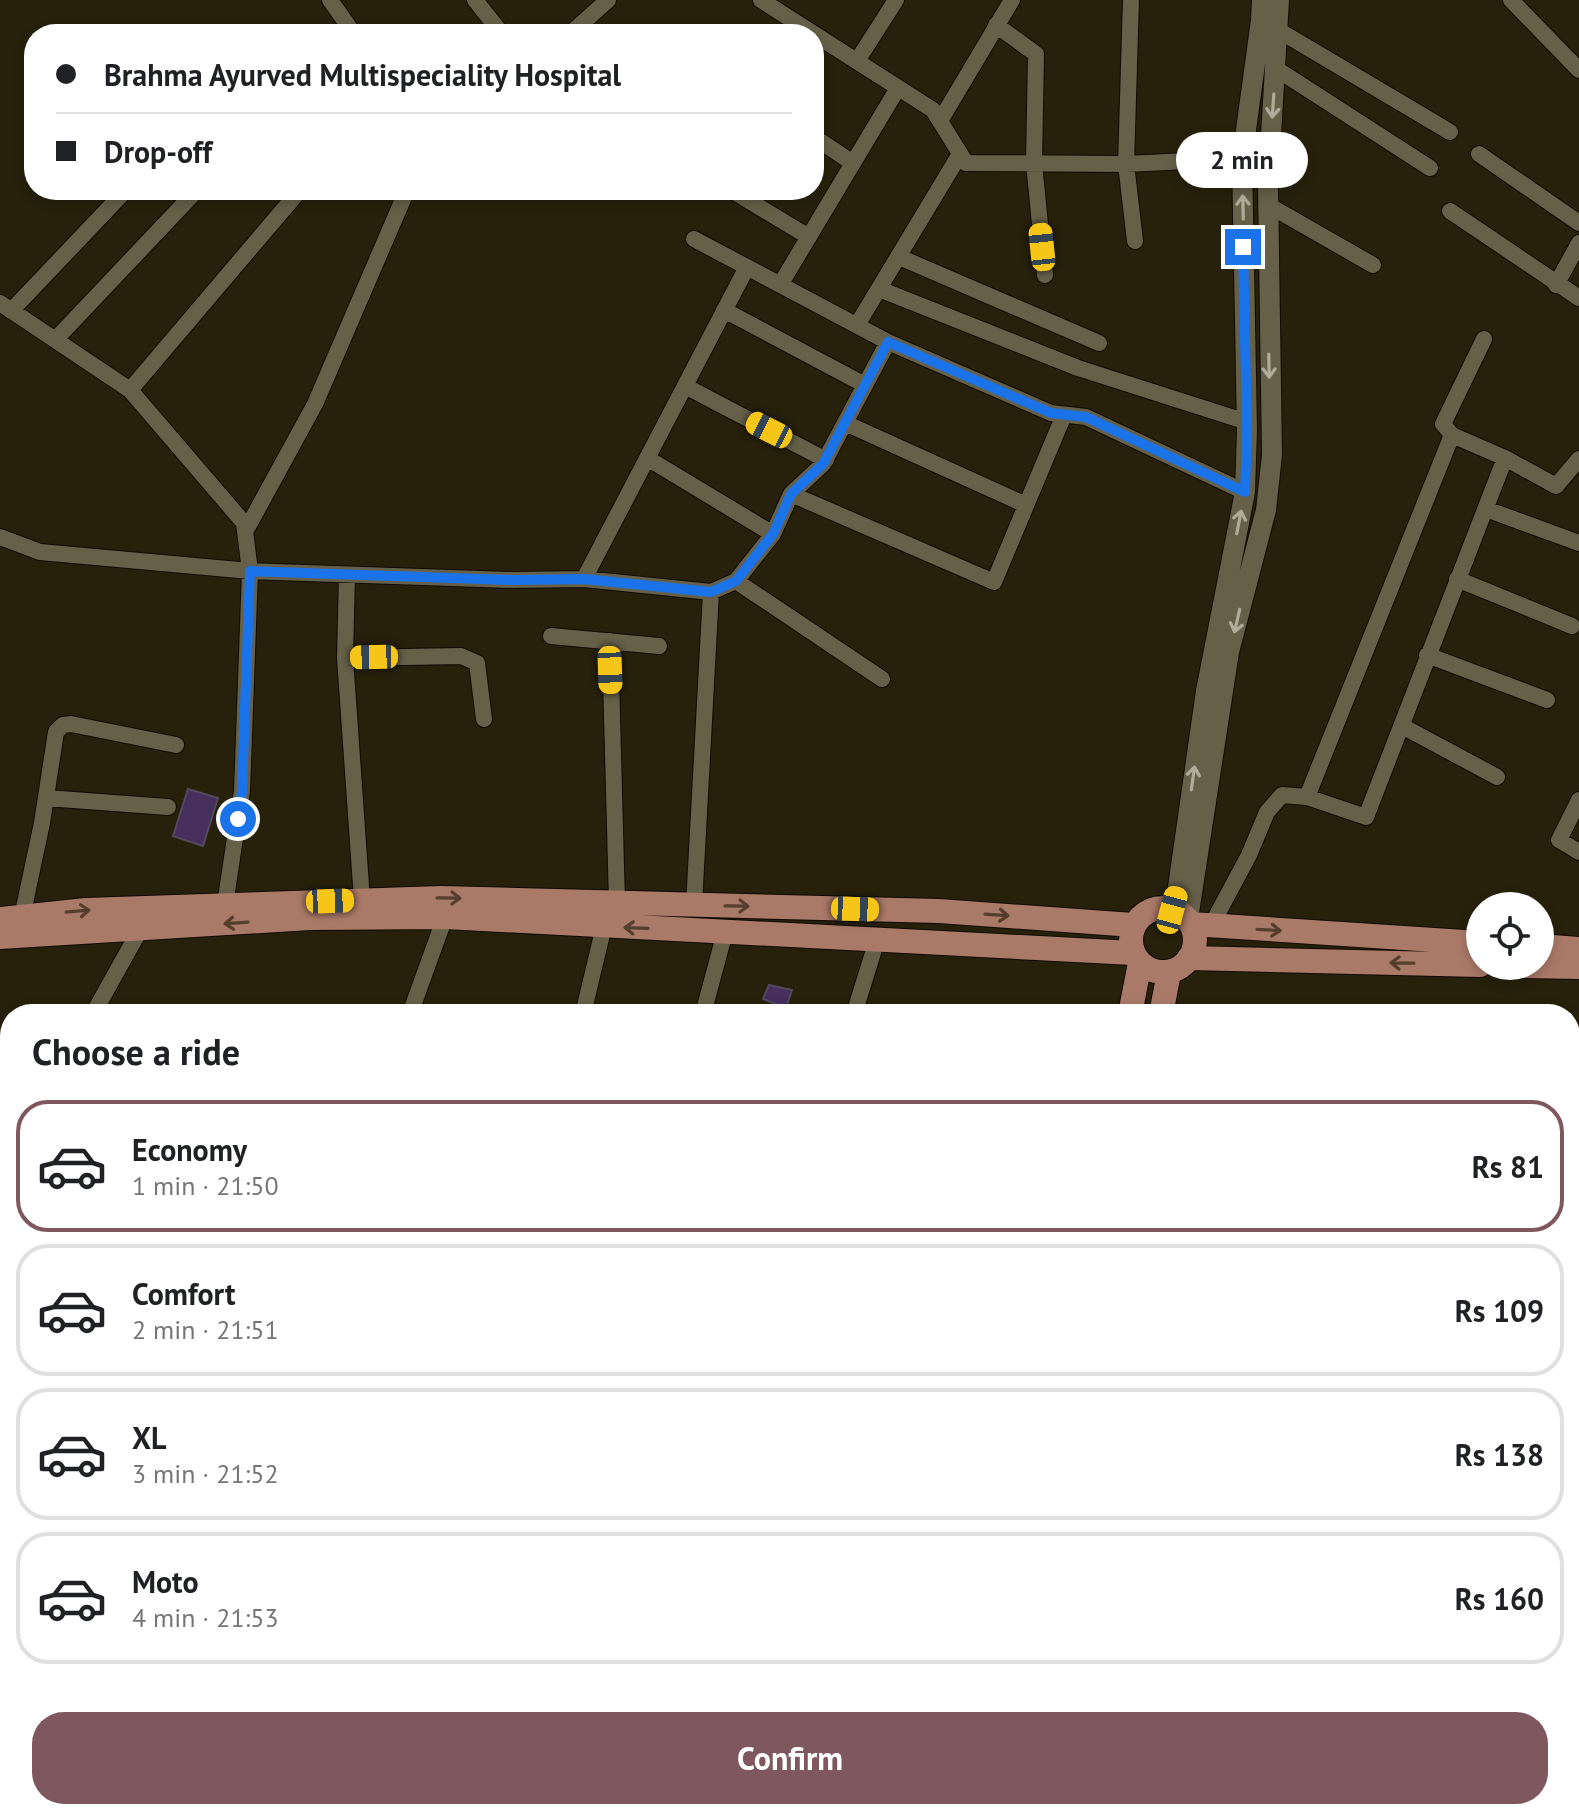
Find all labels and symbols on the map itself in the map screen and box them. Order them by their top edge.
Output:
one-way arrow [1265,92,1280,119]
callout: 2 min [1177,131,1309,187]
one-way arrow [1235,194,1250,221]
car [1028,222,1056,272]
route end [1225,229,1261,265]
one-way arrow [1261,352,1277,379]
car [742,408,796,452]
one-way arrow [1232,510,1247,536]
one-way arrow [1228,608,1243,634]
car [350,645,398,669]
car [597,646,623,694]
one-way arrow [1186,765,1201,792]
route start [220,801,256,837]
car [1154,884,1190,936]
car [306,888,354,914]
one-way arrow [435,890,462,906]
car [831,896,879,922]
one-way arrow [723,899,750,914]
one-way arrow [64,904,91,919]
one-way arrow [983,908,1010,923]
one-way arrow [223,916,250,931]
one-way arrow [623,920,650,935]
one-way arrow [1255,923,1282,938]
one-way arrow [1389,955,1416,971]

